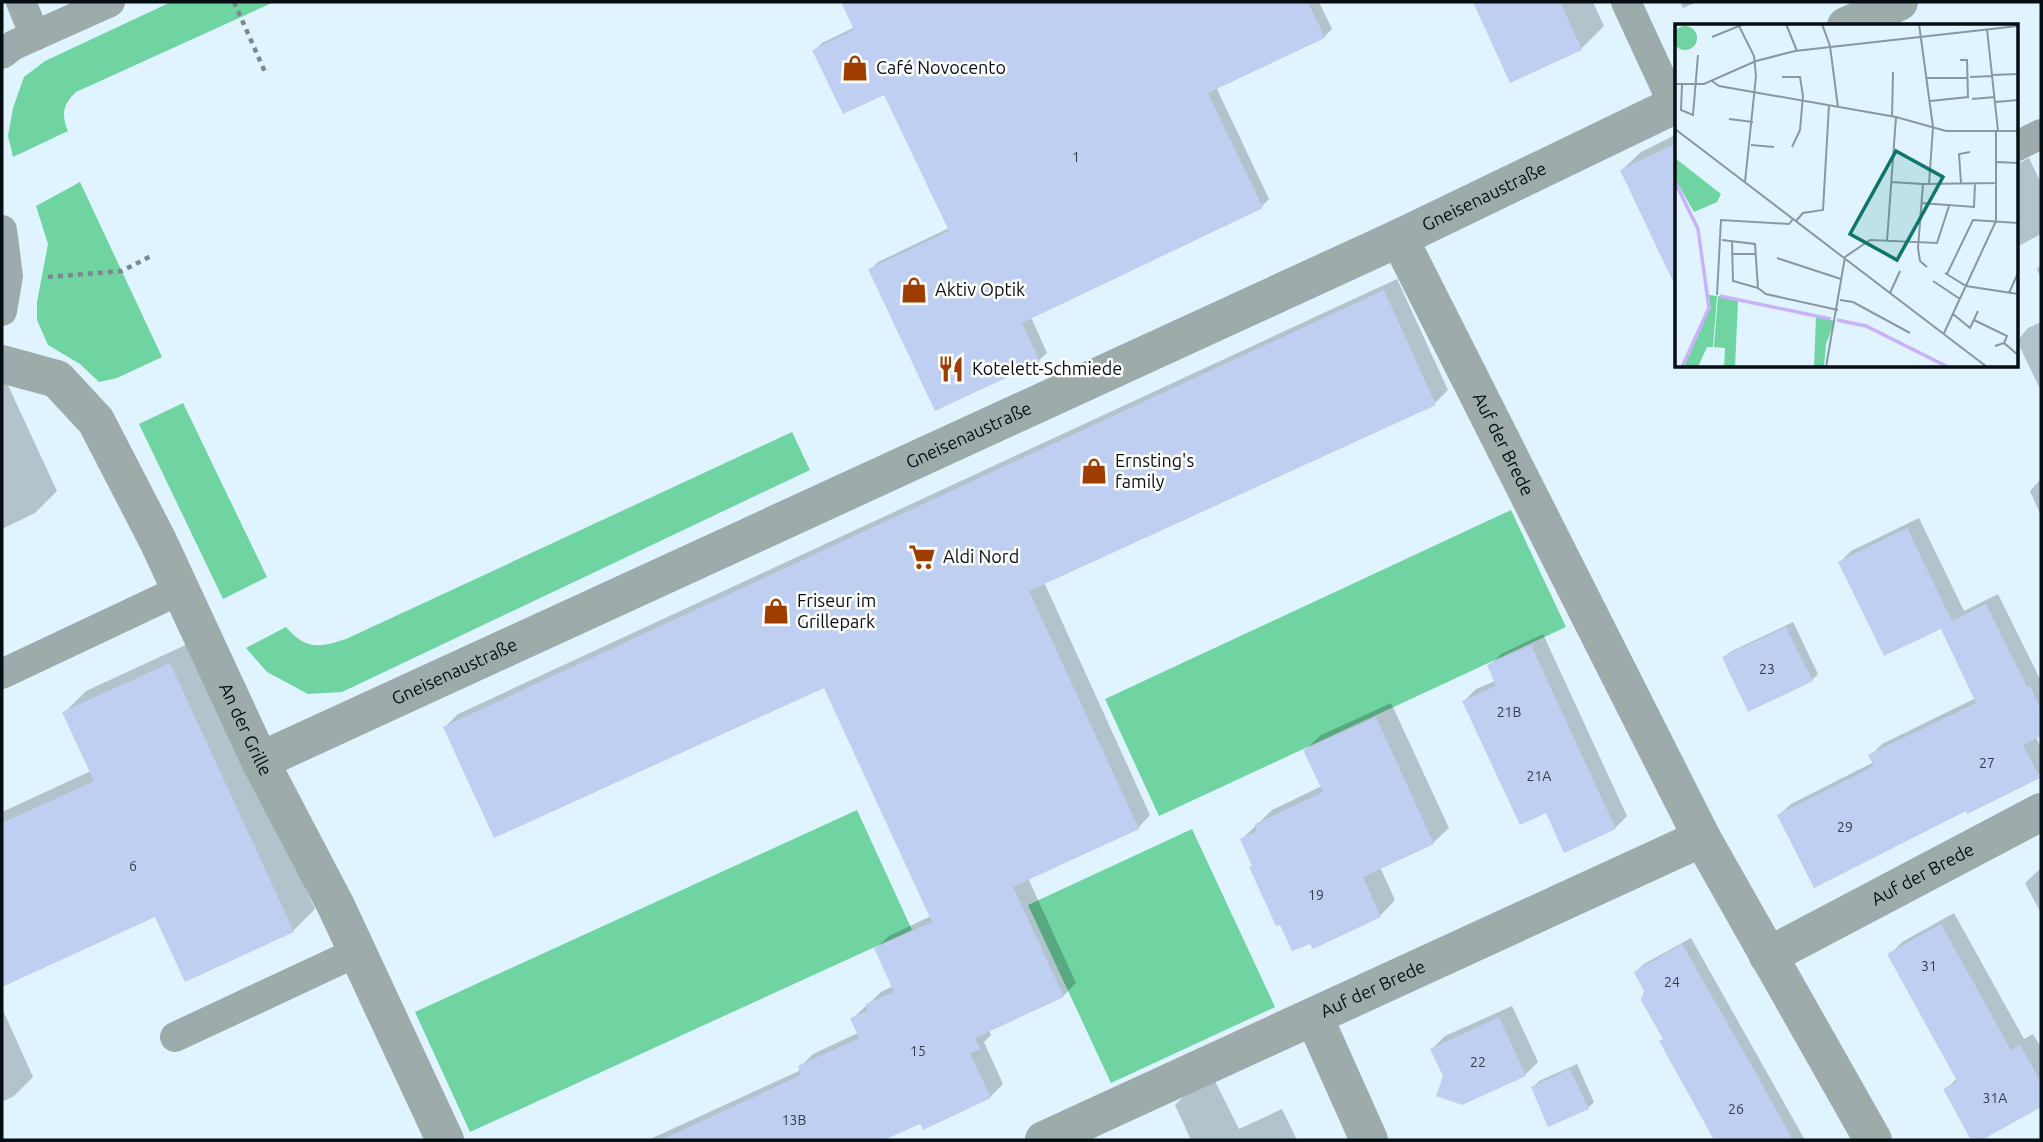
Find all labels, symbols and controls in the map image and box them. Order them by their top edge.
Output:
inset map [1675,24,2018,368]
shop icon: Café Novocento [840,53,870,83]
place label: Café Novocento [876,57,1006,77]
house number: 1 [1072,149,1080,165]
street label: Gneisenaustraße [1418,157,1549,235]
shop icon: Aktiv Optik [899,275,929,305]
place label: Aktiv Optik [935,279,1025,299]
restaurant icon: Kotelett-Schmiede [936,354,966,384]
place label: Kotelett-Schmiede [972,358,1122,378]
street label: Auf der Brede [1470,389,1538,499]
street label: Gneisenaustraße [903,397,1034,472]
place label: Ernsting's family [1115,450,1194,491]
shop icon: Ernsting's family [1079,456,1109,486]
supermarket icon: Aldi Nord [907,542,937,572]
place label: Aldi Nord [943,546,1019,566]
place label: Friseur im Grillepark [797,590,876,631]
shop icon: Friseur im Grillepark [761,596,791,626]
street label: Gneisenaustraße [388,633,520,708]
house number: 23 [1759,661,1775,677]
street label: An der Grille [216,679,277,779]
house number: 21B [1497,704,1521,720]
house number: 27 [1979,755,1995,771]
house number: 21A [1527,768,1551,784]
house number: 29 [1837,819,1853,835]
street label: Auf der Brede [1868,838,1977,909]
house number: 6 [129,858,137,874]
house number: 19 [1308,887,1324,903]
street label: Auf der Brede [1317,955,1428,1021]
house number: 31 [1921,958,1937,974]
house number: 24 [1664,974,1680,990]
house number: 15 [910,1043,926,1059]
house number: 22 [1470,1054,1486,1070]
house number: 31A [1983,1090,2007,1106]
house number: 26 [1728,1101,1744,1117]
house number: 13B [782,1112,806,1128]

